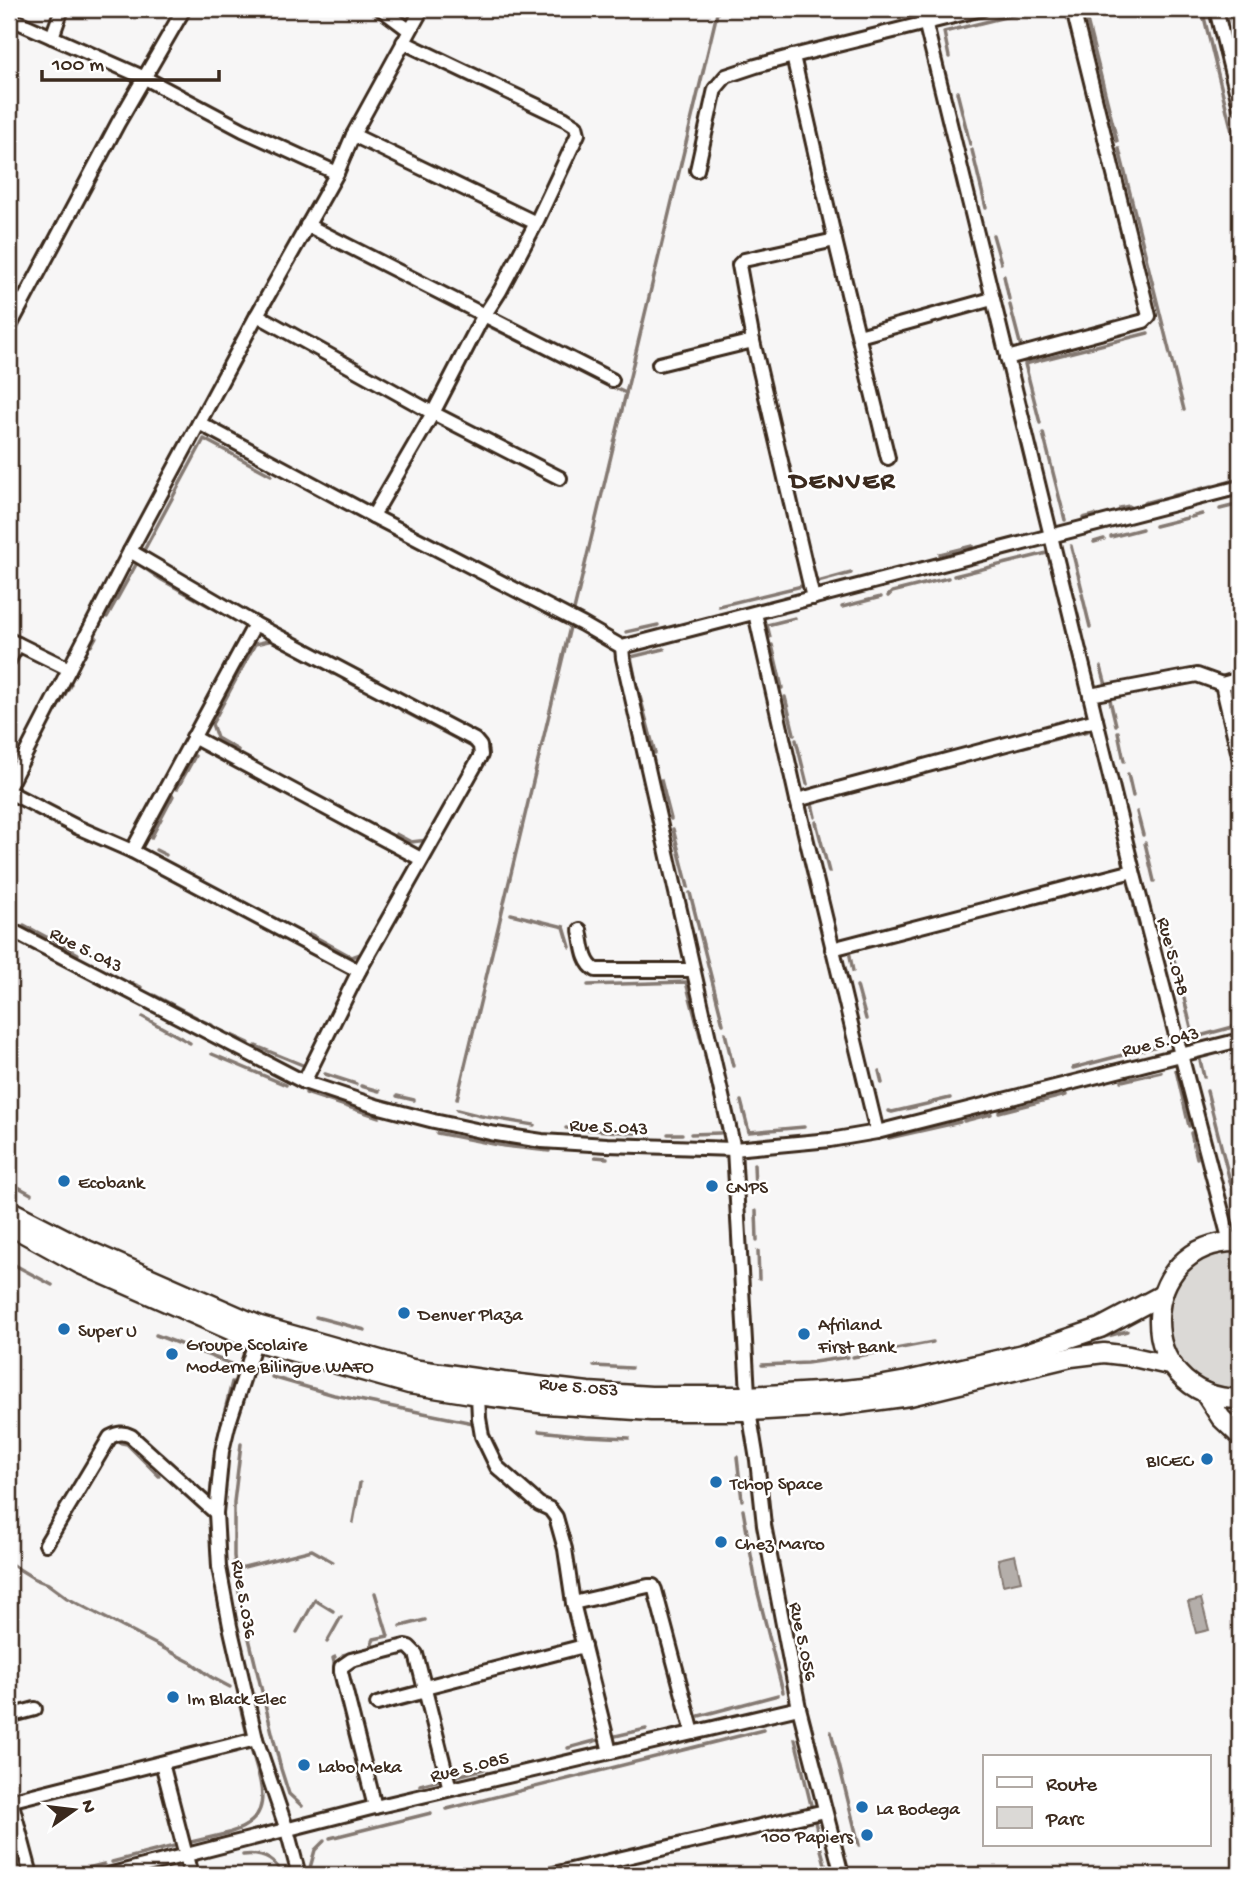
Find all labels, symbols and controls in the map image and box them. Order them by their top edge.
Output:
scale bar [42,38,219,82]
text: 100 m [51,54,104,79]
district label: DENVER [788,468,896,499]
street label: Rue 5.078 [1150,915,1193,999]
street label: Rue 5.043 [45,923,126,979]
street label: Rue 5.043 [1120,1023,1202,1064]
street label: Rue 5.043 [569,1115,649,1142]
marker: Ecobank [56,1173,72,1189]
place label: Ecobank [78,1173,146,1196]
marker: CNPS [704,1178,720,1194]
place label: CNPS [726,1178,768,1201]
marker: Denver Plaza [396,1305,412,1321]
place label: Denver Plaza [416,1305,524,1328]
place label: Afriland First Bank [817,1315,897,1360]
marker: Super U [56,1321,72,1337]
place label: Super U [78,1321,137,1344]
marker: Afriland First Bank [796,1326,812,1342]
place label: Groupe Scolaire Moderne Bilingue WAFO [186,1335,374,1380]
marker: Groupe Scolaire Moderne Bilingue WAFO [164,1346,180,1362]
street label: Rue 5.053 [538,1374,620,1403]
place label: BICEC [1145,1451,1195,1474]
marker: BICEC [1199,1451,1215,1467]
marker: Tchop Space [708,1474,724,1490]
place label: Tchop Space [729,1474,823,1497]
marker: Chez Marco [713,1534,729,1550]
place label: Chez Marco [735,1534,825,1557]
street label: Rue 5.036 [224,1559,261,1641]
street label: Rue 5.056 [782,1600,821,1683]
marker: Im Black Elec [165,1689,181,1705]
place label: Im Black Elec [187,1689,286,1712]
street label: Rue 5.085 [428,1748,512,1789]
legend [983,1755,1210,1846]
marker: Labo Meka [296,1757,312,1773]
place label: Labo Meka [318,1757,403,1780]
text: Route [1046,1774,1098,1799]
north arrow [38,1776,108,1846]
text: N [74,1798,100,1816]
marker: La Bodega [854,1799,870,1815]
place label: La Bodega [876,1799,961,1822]
text: Parc [1045,1809,1085,1834]
place label: 100 Papiers [760,1827,854,1850]
marker: 100 Papiers [859,1827,875,1843]

